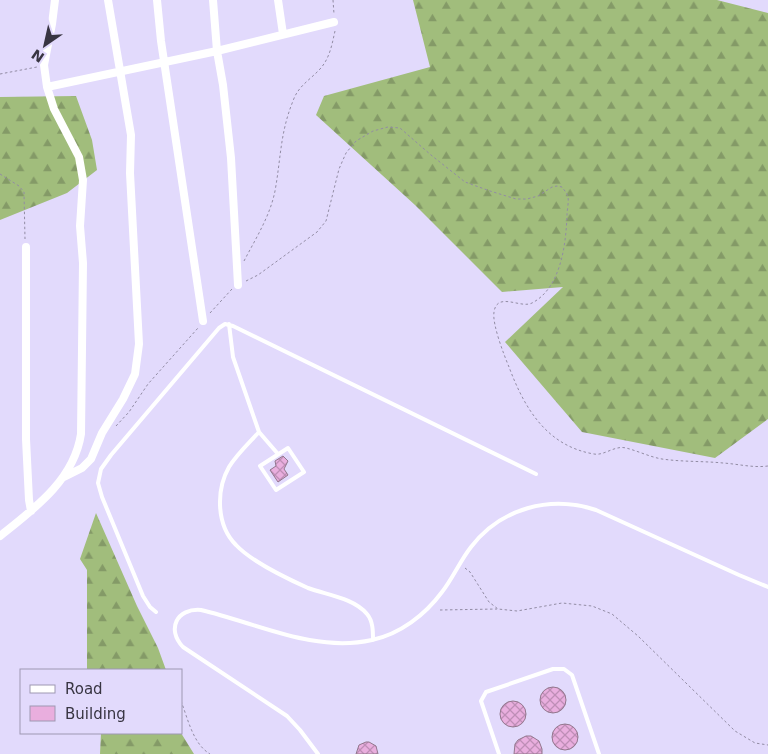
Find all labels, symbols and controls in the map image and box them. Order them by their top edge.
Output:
north arrow [20,20,70,70]
text: N [28,46,47,66]
legend [20,669,182,734]
text: Road [65,680,103,698]
text: Building [65,705,126,723]

